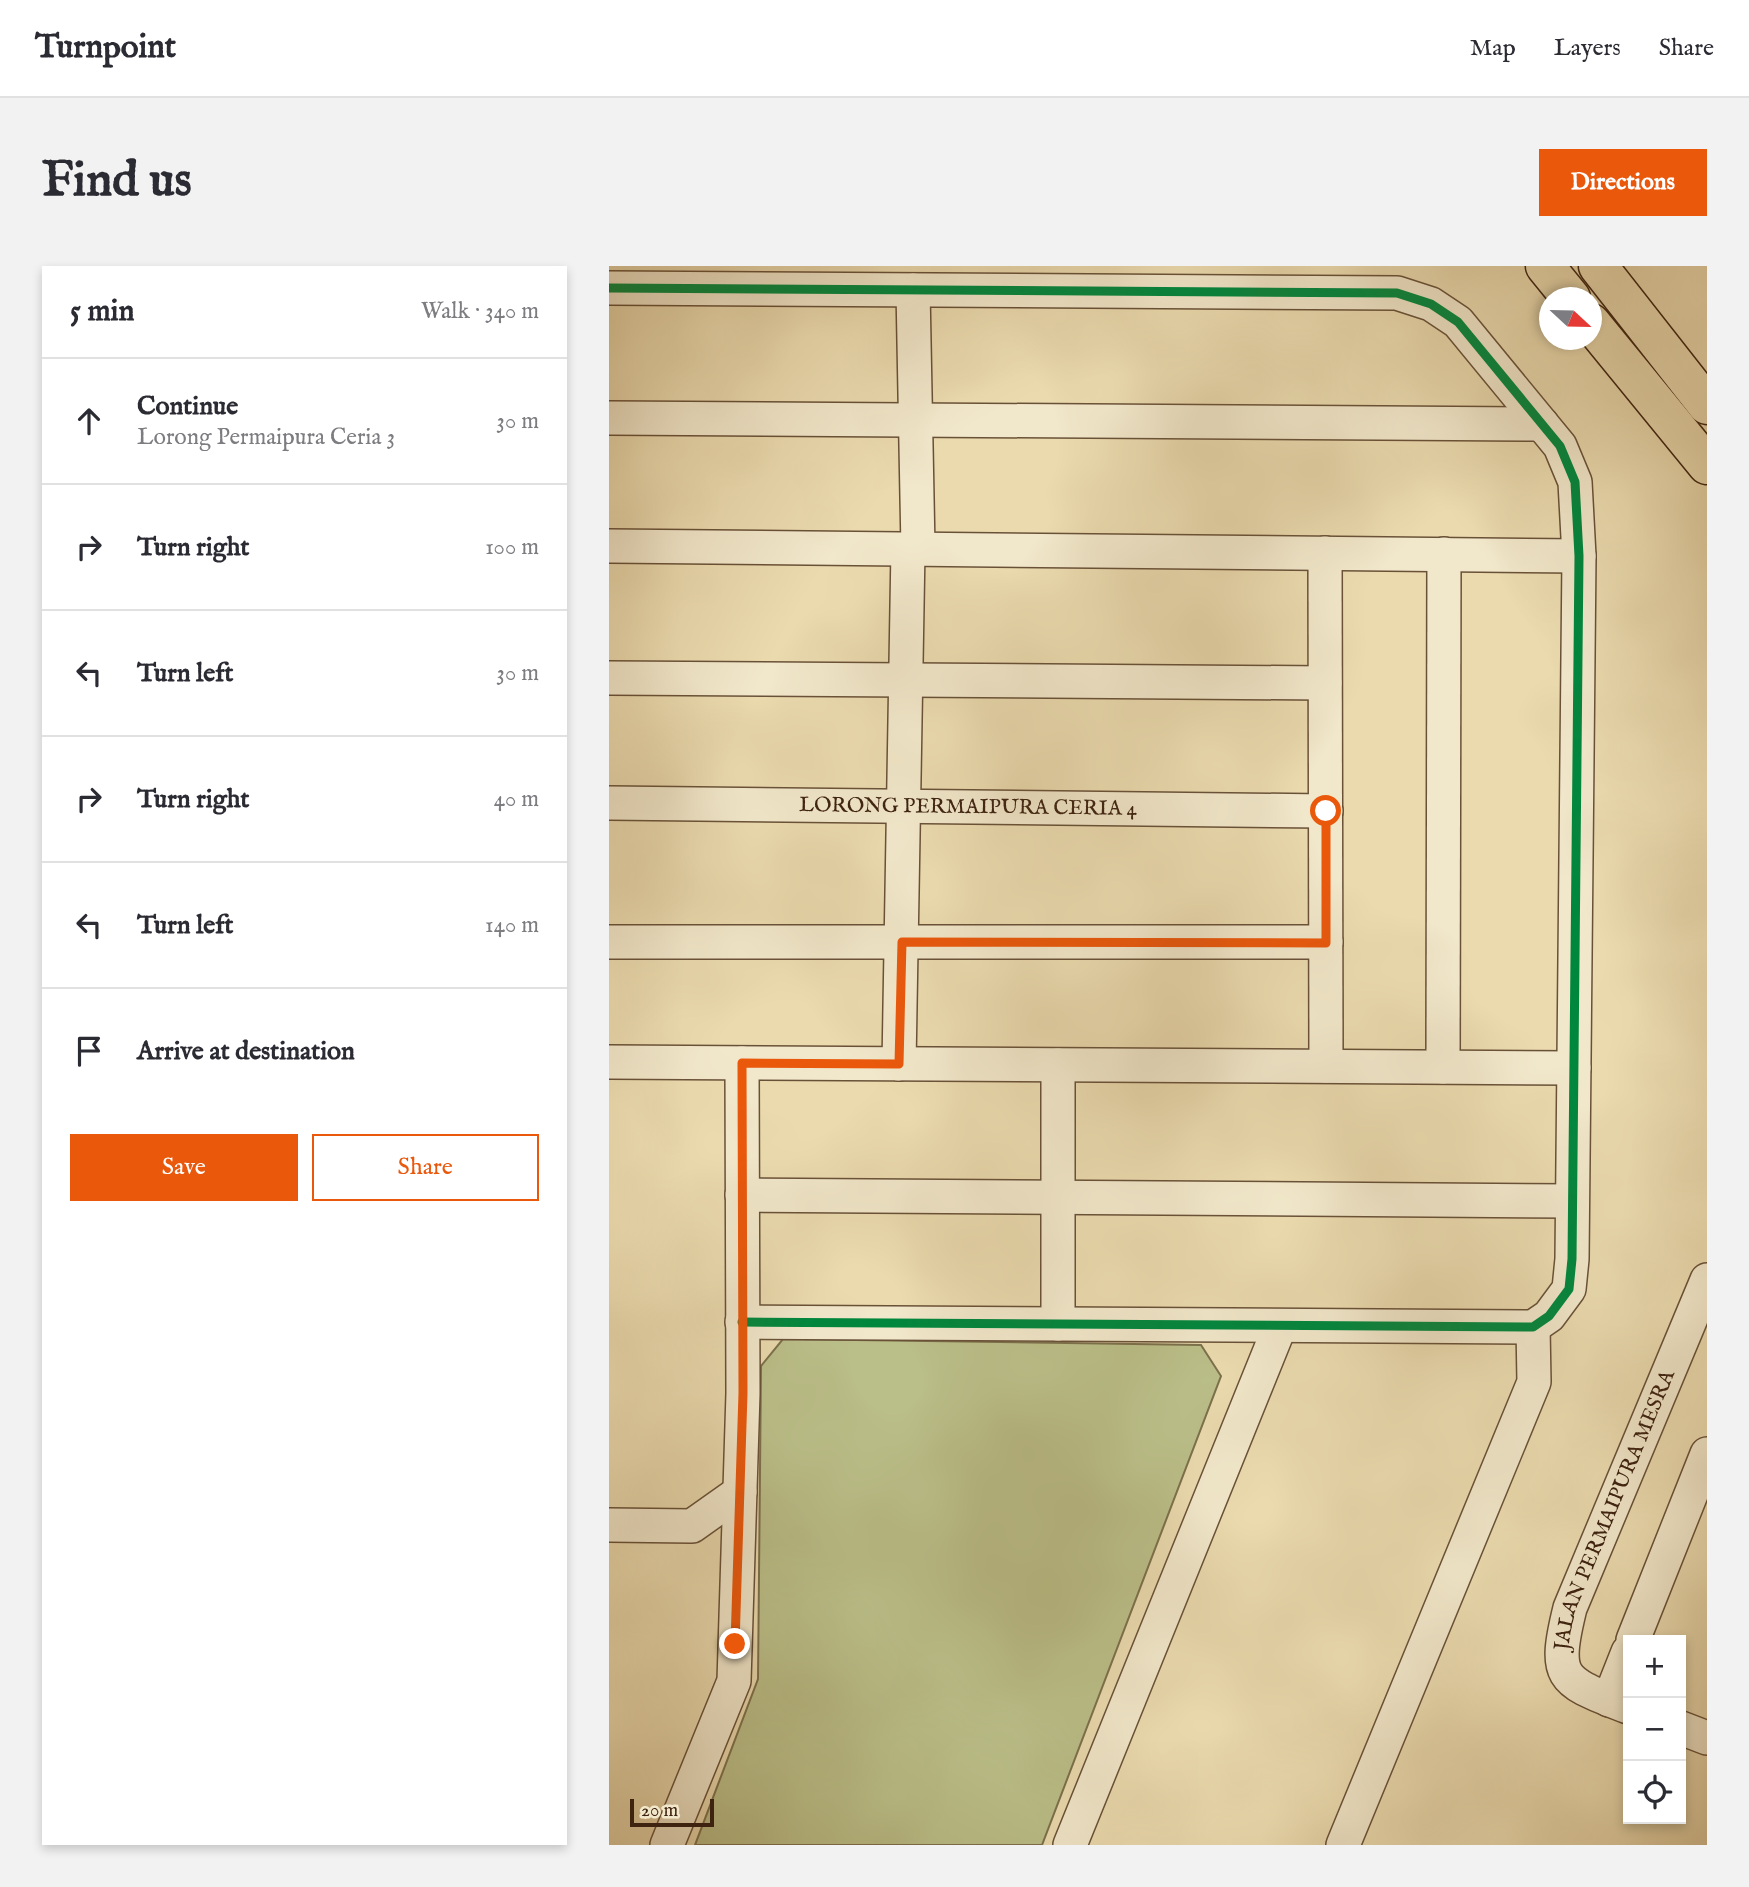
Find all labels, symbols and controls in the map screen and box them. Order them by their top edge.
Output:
text: Turnpoint [35,27,176,69]
text: Map [1470,33,1516,64]
text: Layers [1554,33,1621,64]
text: Share [1659,33,1714,64]
button: Directions [1539,149,1707,216]
text: Find us [42,151,192,213]
north arrow [1539,287,1602,350]
text: 5 min [70,293,135,331]
text: Walk · 340 m [421,297,539,326]
text: Continue [137,390,238,423]
icon: ahead [70,402,108,440]
text: 30 m [496,407,539,436]
text: Lorong Permaipura Ceria 3 [137,423,395,452]
icon: right [70,528,108,566]
text: Turn right [137,531,250,564]
text: 100 m [485,533,539,562]
icon: left [70,654,108,692]
text: Turn left [137,657,234,690]
text: 30 m [496,659,539,688]
icon: right [70,780,108,818]
text: Turn right [137,783,250,816]
text: 40 m [494,785,539,814]
street label: LORONG PERMAIPURA CERIA 4 [799,792,1138,822]
route start [1310,795,1341,826]
icon: left [70,906,108,944]
text: Turn left [137,909,234,942]
text: 140 m [485,911,539,940]
icon: arrive [70,1032,108,1070]
text: Arrive at destination [137,1035,355,1068]
button: Save [70,1134,298,1201]
button: Share [312,1134,539,1201]
street label: JALAN PERMAIPURA MESRA [1548,1365,1682,1654]
route end [719,1628,750,1659]
map controls [1623,1635,1686,1824]
button: + [1623,1635,1686,1698]
button: − [1623,1698,1686,1761]
button: locate [1623,1761,1686,1824]
scale bar [630,1796,714,1828]
text: 20 m [641,1799,678,1823]

